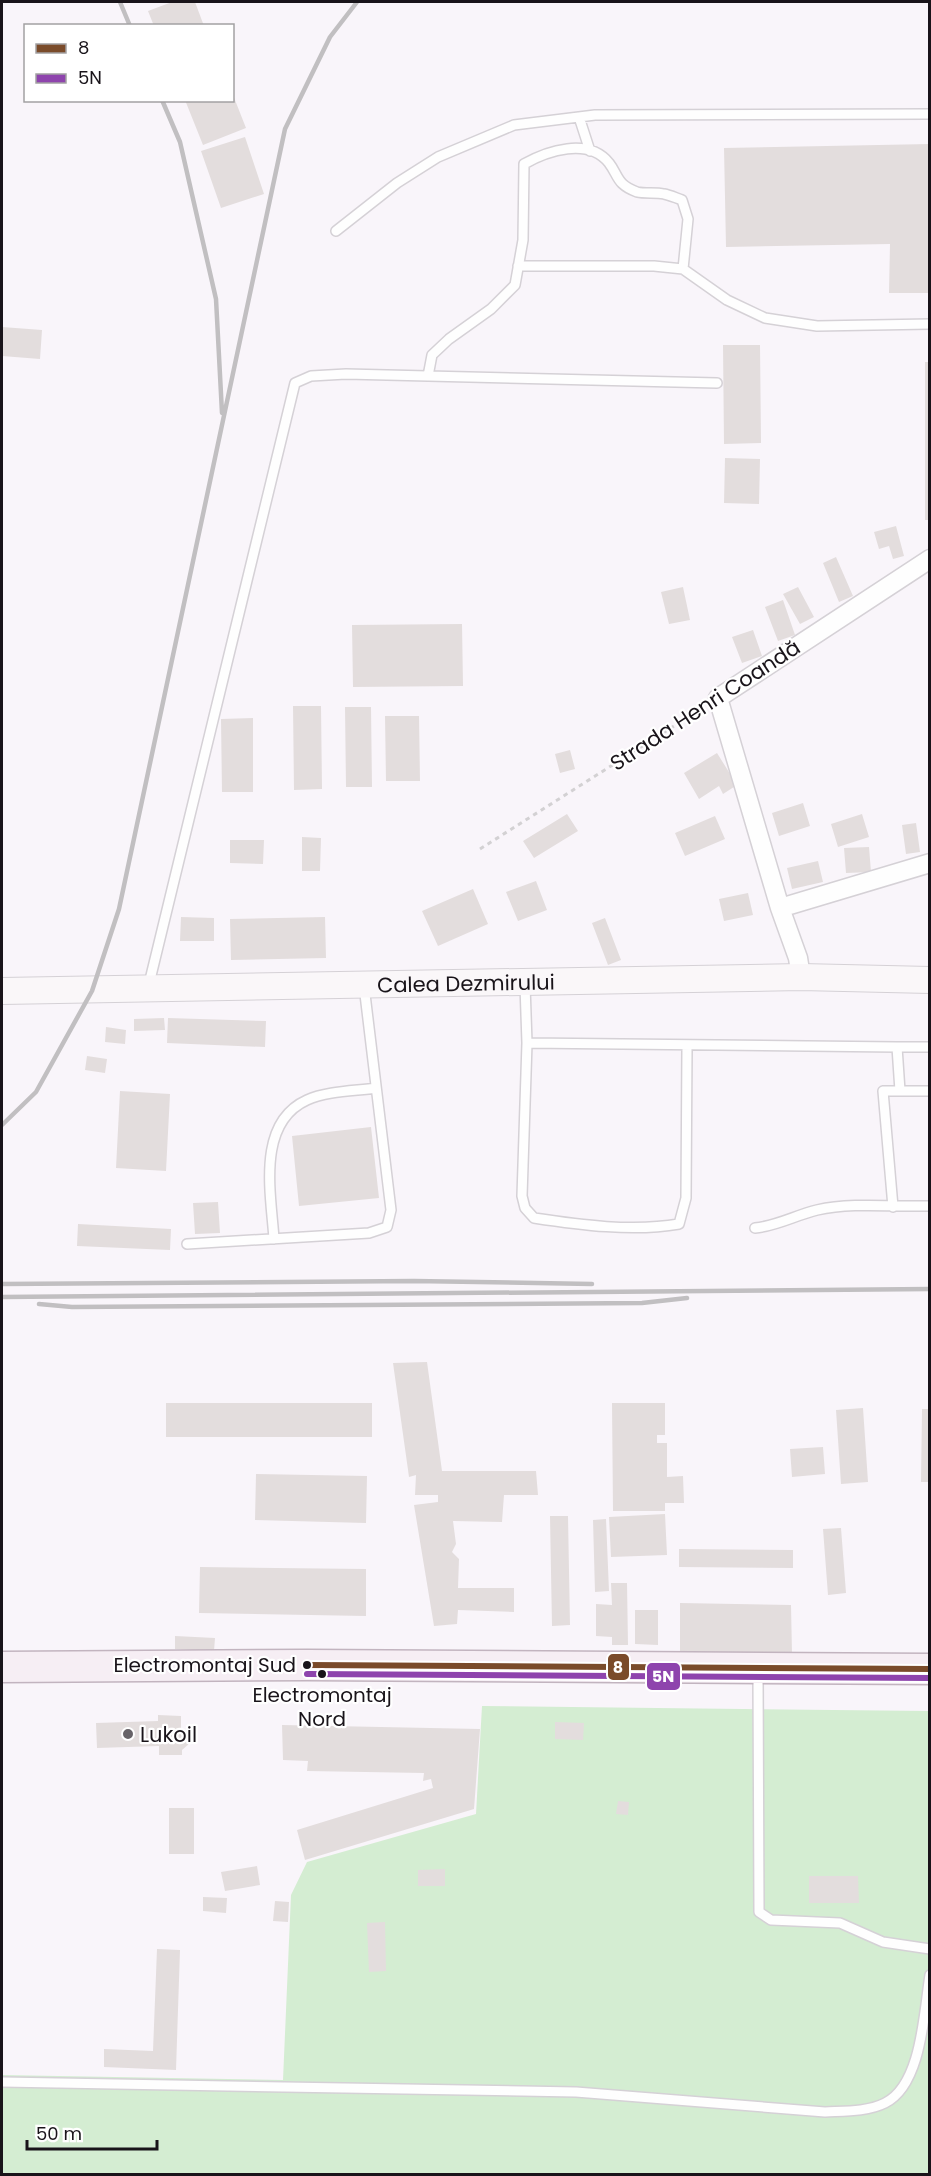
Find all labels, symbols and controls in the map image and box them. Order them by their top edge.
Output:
legend [24,24,234,102]
text: 8 [78,35,89,60]
text: 5N [78,65,102,90]
street label: Strada Henri Coandă [604,633,806,777]
street label: Calea Dezmirului [377,967,555,999]
place label: Electromontaj Sud [113,1651,296,1679]
line badge: 8 [607,1653,630,1681]
text: 8 [613,1656,623,1679]
marker: Electromontaj Sud [301,1659,313,1671]
line badge: 5N [646,1662,681,1691]
text: 5N [652,1665,674,1688]
marker: Electromontaj Nord [316,1668,328,1680]
place label: Electromontaj Nord [252,1681,392,1733]
place label: Lukoil [140,1720,197,1749]
marker: Lukoil [121,1727,135,1741]
scale bar [27,2113,158,2151]
text: 50 m [36,2121,82,2146]

